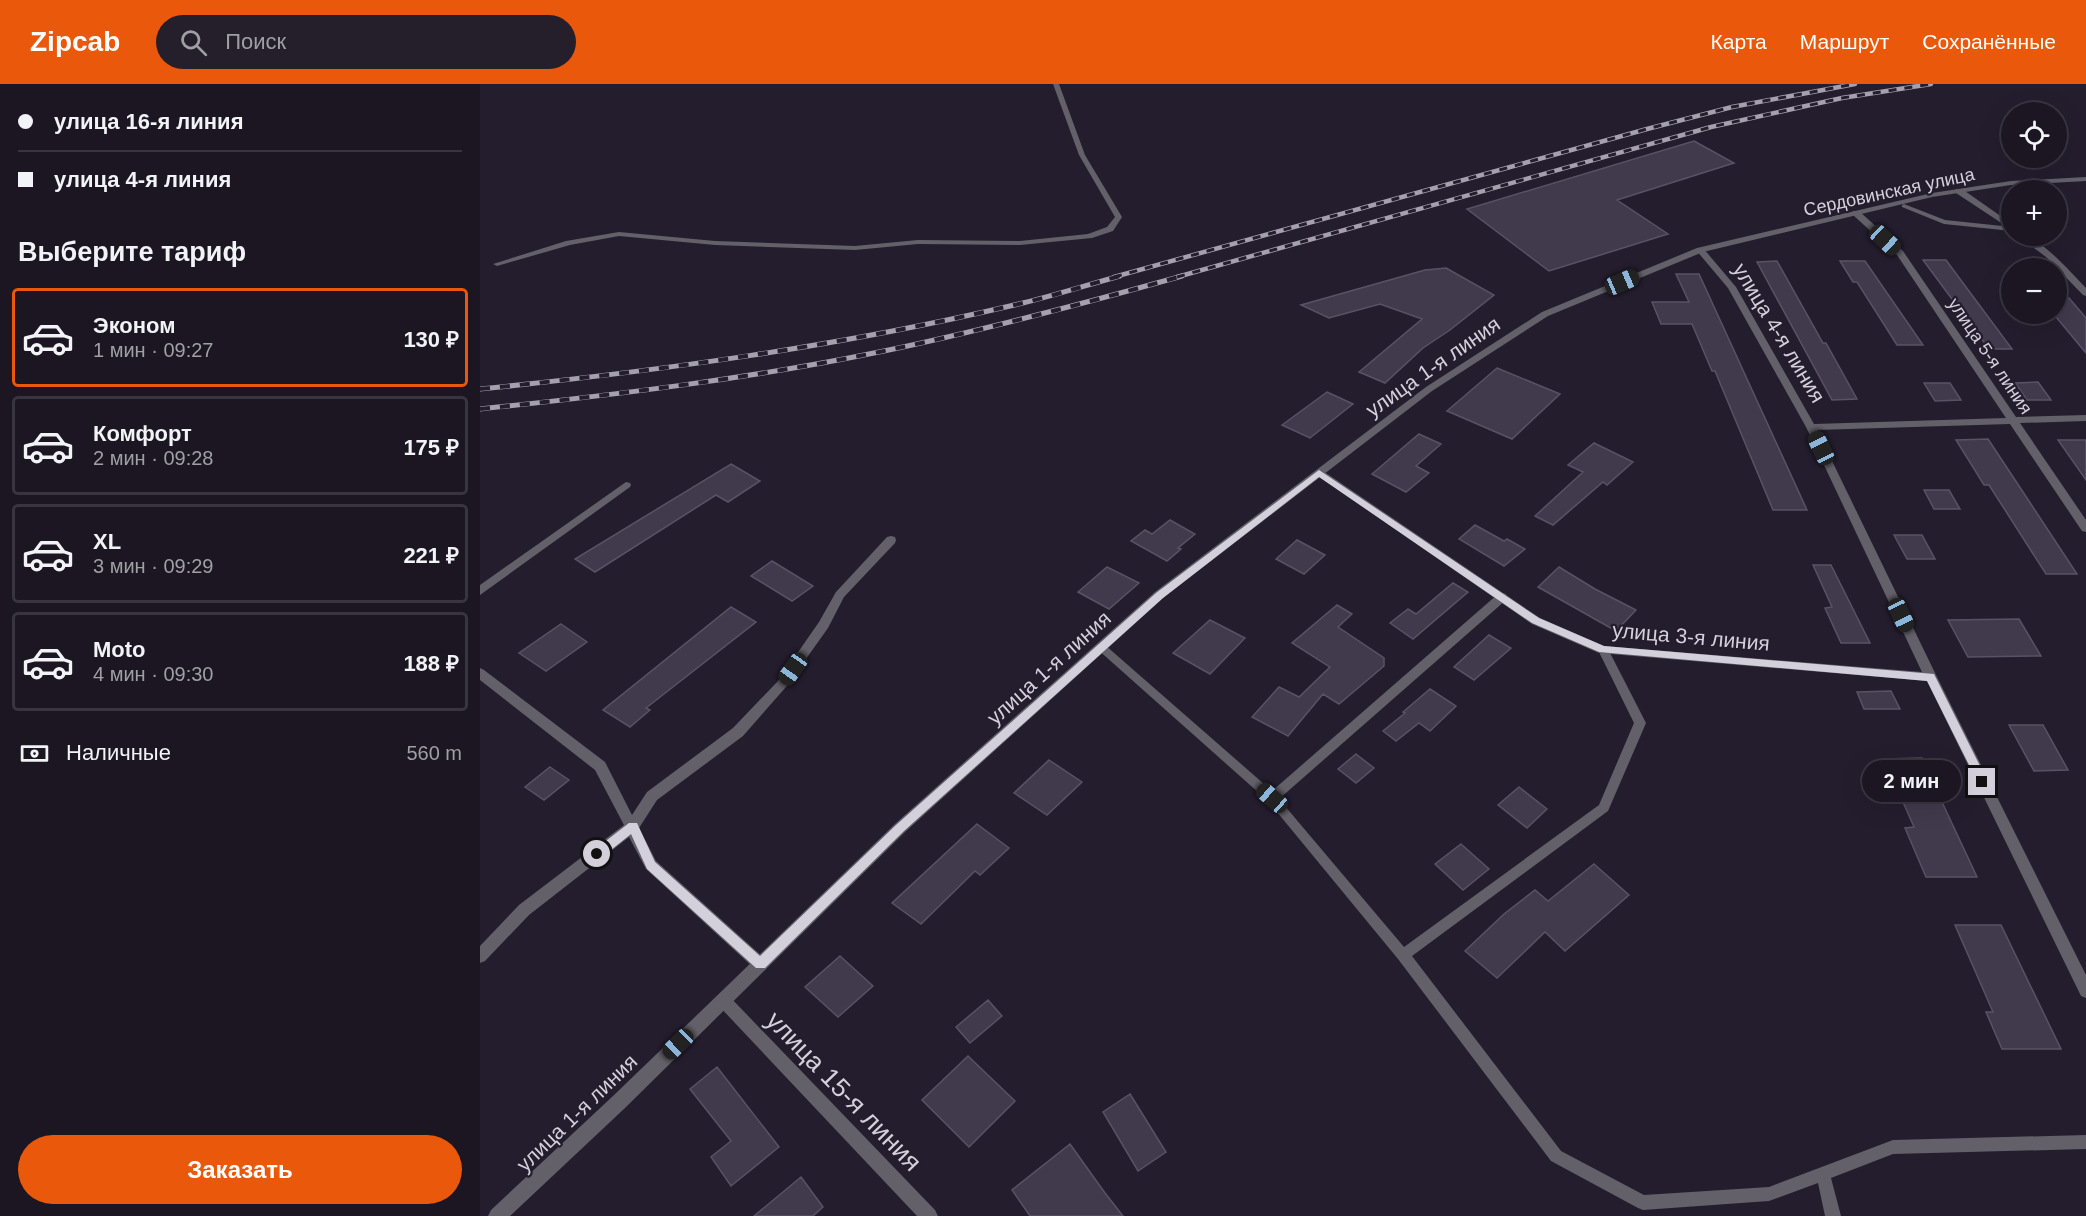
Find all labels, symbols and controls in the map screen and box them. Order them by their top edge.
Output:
search box [156,15,576,69]
text: Zipcab [30,26,120,57]
icon: search [177,26,210,59]
text: Поиск [225,29,286,54]
text: Карта [1711,30,1767,53]
text: Маршрут [1800,30,1889,53]
text: Сохранённые [1922,30,2056,53]
map controls [2001,102,2067,324]
button: locate [2001,102,2067,168]
text: улица 16-я линия [54,109,243,134]
street label: Сердовинская улица [1802,164,1977,220]
text: улица 4-я линия [54,167,231,192]
button: + [2001,180,2067,246]
car [1866,221,1904,259]
text: Выберите тариф [18,237,246,267]
button: − [2001,258,2067,324]
street label: улица 4-я линия [1729,259,1830,406]
car [1602,267,1642,297]
street label: улица 5-я линия [1944,294,2036,418]
icon: car [21,311,75,365]
street label: улица 1-я линия [1361,312,1504,421]
text: Эконом [93,313,176,338]
text: 130 ₽ [403,327,459,352]
text: 1 мин · 09:27 [93,339,213,361]
icon: car [21,419,75,473]
text: Комфорт [93,421,192,446]
car [1805,428,1837,468]
text: 175 ₽ [403,435,459,460]
text: 2 мин · 09:28 [93,447,213,469]
icon: car [21,527,75,581]
text: XL [93,529,121,554]
text: 221 ₽ [403,543,459,568]
text: 3 мин · 09:29 [93,555,213,577]
car [1885,595,1917,635]
street label: улица 1-я линия [982,606,1115,729]
street label: улица 3-я линия [1611,618,1771,655]
icon: car [21,635,75,689]
text: Moto [93,637,146,662]
car [775,649,811,689]
text: 188 ₽ [403,651,459,676]
text: 4 мин · 09:30 [93,663,213,685]
icon: cash [18,737,51,770]
text: Наличные [66,740,171,765]
text: 560 m [406,742,462,764]
callout: 2 мин [1862,761,1961,803]
route end [1968,768,1995,795]
text: 2 мин [1884,770,1939,792]
car [1253,779,1291,817]
route start [583,840,610,867]
street label: улица 15-я линия [760,1005,928,1177]
car [659,1025,697,1063]
street label: улица 1-я линия [512,1049,642,1176]
button: Заказать [18,1135,462,1204]

